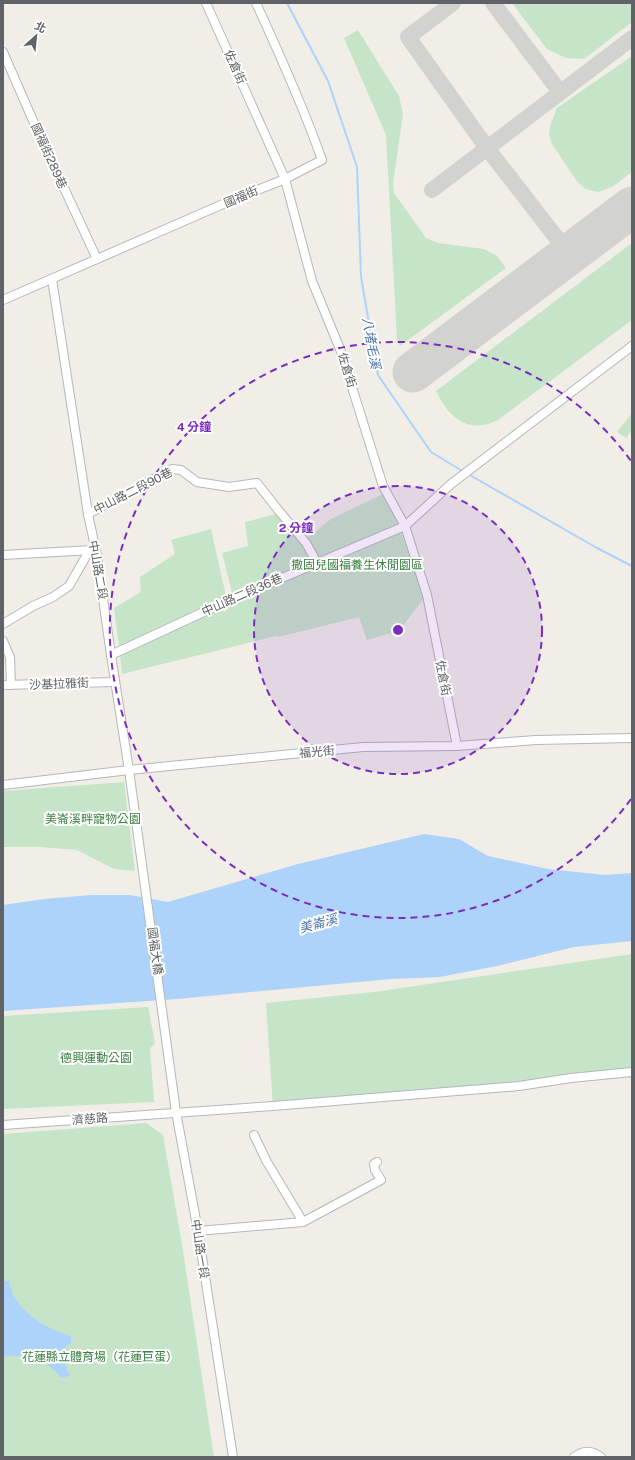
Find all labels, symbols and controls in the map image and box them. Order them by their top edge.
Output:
north arrow [16,16,56,56]
text: 北 [33,19,48,35]
street label: 佐倉街 [221,48,249,86]
street label: 國福街289巷 [28,121,70,191]
street label: 國福街 [222,184,260,210]
water label: 八堵毛溪 [360,316,384,372]
street label: 佐倉街 [335,351,359,389]
text: 4 分鐘 [177,420,211,434]
street label: 中山路二段90巷 [91,465,175,517]
text: 2 分鐘 [279,521,313,535]
street label: 中山路二段 [86,539,110,601]
park label: 撒固兒國福養生休閒園區 [291,558,423,572]
street label: 中山路二段36巷 [199,571,285,619]
centre of rings [391,623,405,637]
street label: 佐倉街 [433,659,453,697]
street label: 沙基拉雅街 [29,676,89,692]
street label: 福光街 [298,743,336,761]
park label: 美崙溪畔寵物公園 [45,812,141,826]
water label: 美崙溪 [297,911,341,936]
street label: 國福大橋 [145,926,165,976]
park label: 德興運動公園 [60,1051,132,1065]
street label: 濟慈路 [72,1111,108,1127]
street label: 中山路一段 [188,1218,212,1280]
park label: 花蓮縣立體育場（花蓮巨蛋） [22,1350,178,1364]

